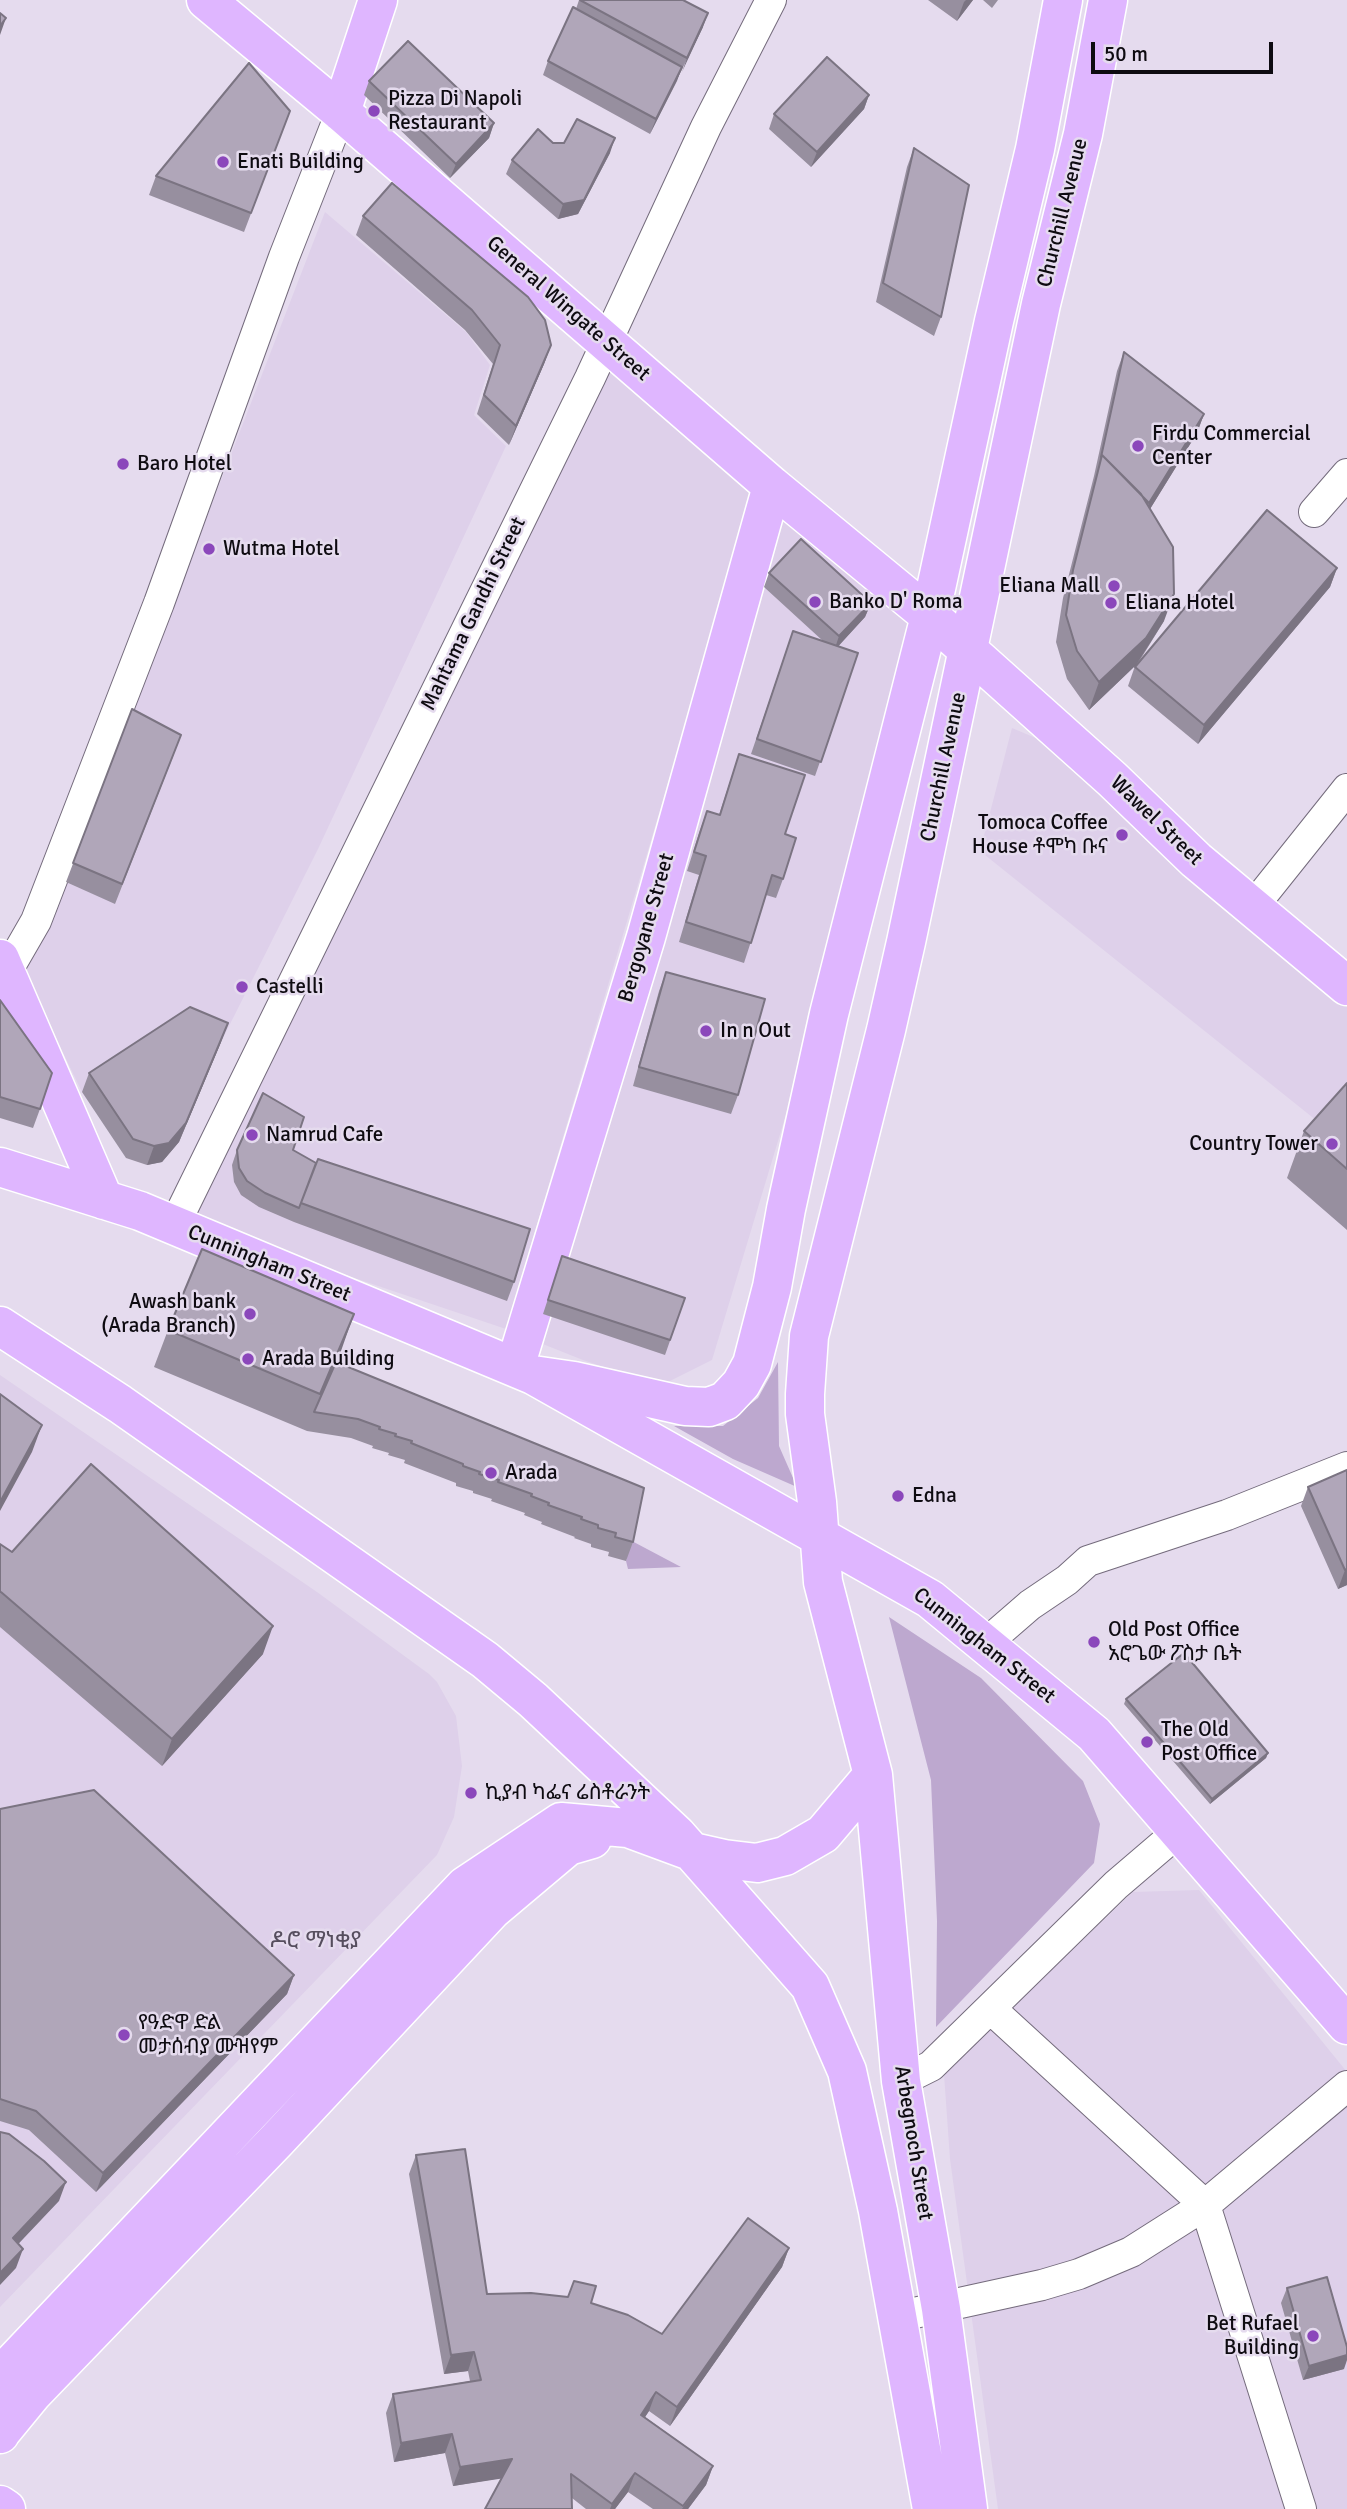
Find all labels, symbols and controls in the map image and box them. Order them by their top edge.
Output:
scale bar [1095,28,1277,72]
text: 50 m [1104,41,1148,67]
place label: Pizza Di Napoli Restaurant [388,86,522,136]
marker: Pizza Di Napoli Restaurant [366,103,382,119]
street label: Churchill Avenue [1032,136,1094,290]
place label: Enati Building [237,149,364,175]
marker: Enati Building [215,154,231,170]
street label: General Wingate Street [481,231,655,387]
place label: Firdu Commercial Center [1152,421,1311,471]
marker: Firdu Commercial Center [1130,438,1146,454]
place label: Baro Hotel [137,451,232,477]
marker: Baro Hotel [115,456,131,472]
street label: Mahtama Gandhi Street [416,513,532,715]
place label: Wutma Hotel [223,536,340,562]
marker: Wutma Hotel [201,541,217,557]
place label: Eliana Mall [999,573,1100,599]
marker: Eliana Mall [1106,578,1122,594]
place label: Banko D' Roma [829,589,963,615]
place label: Eliana Hotel [1125,590,1235,616]
marker: Banko D' Roma [807,594,823,610]
marker: Eliana Hotel [1103,595,1119,611]
street label: Churchill Avenue [916,690,972,844]
street label: Wawel Street [1105,771,1207,871]
place label: Tomoca Coffee House ቶሞካ ቡና [972,810,1108,860]
marker: Tomoca Coffee House ቶሞካ ቡና [1114,827,1130,843]
street label: Bergoyane Street [614,851,680,1005]
place label: Castelli [256,974,324,1000]
marker: Castelli [234,979,250,995]
place label: In n Out [720,1018,791,1044]
marker: In n Out [698,1023,714,1039]
place label: Namrud Cafe [266,1122,383,1148]
marker: Namrud Cafe [244,1127,260,1143]
place label: Country Tower [1189,1131,1318,1157]
marker: Country Tower [1324,1136,1340,1152]
street label: Cunningham Street [184,1220,354,1308]
place label: Awash bank (Arada Branch) [101,1289,236,1339]
marker: Awash bank (Arada Branch) [242,1306,258,1322]
place label: Arada Building [262,1346,395,1372]
marker: Arada Building [240,1351,256,1367]
place label: Arada [505,1460,558,1486]
marker: Arada [483,1465,499,1481]
place label: Edna [912,1483,957,1509]
marker: Edna [890,1488,906,1504]
street label: Cunningham Street [908,1583,1060,1709]
place label: Old Post Office አሮጌው ፖስታ ቤት [1108,1617,1242,1667]
marker: Old Post Office አሮጌው ፖስታ ቤት [1086,1634,1102,1650]
place label: The Old Post Office [1161,1717,1257,1767]
marker: The Old Post Office [1139,1734,1155,1750]
place label: ኪያብ ካፌና ሬስቶራንት [485,1780,650,1806]
marker: ኪያብ ካፌና ሬስቶራንት [463,1785,479,1801]
district label: ዶሮ ማነቂያ [271,1927,361,1955]
place label: የዓድዋ ድል መታሰብያ ሙዝየም [138,2010,278,2060]
marker: የዓድዋ ድል መታሰብያ ሙዝየም [116,2027,132,2043]
street label: Arbegnoch Street [888,2064,938,2222]
place label: Bet Rufael Building [1206,2311,1299,2361]
marker: Bet Rufael Building [1305,2328,1321,2344]

